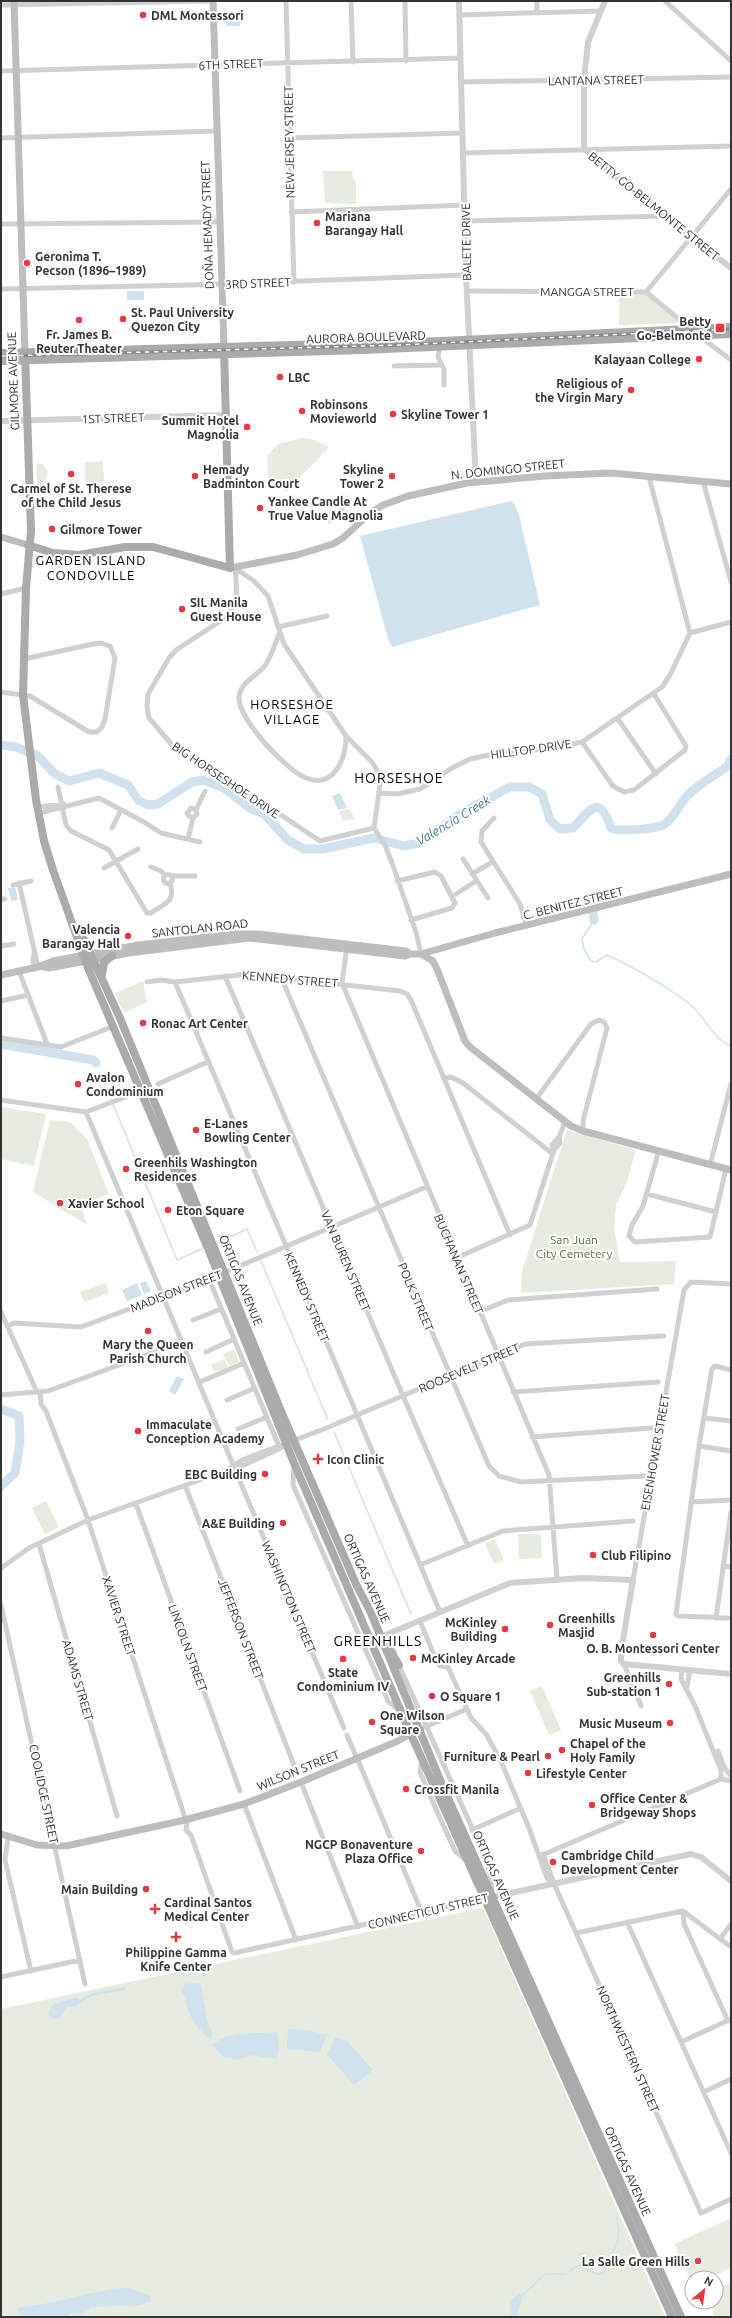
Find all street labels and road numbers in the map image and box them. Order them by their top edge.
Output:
street label: 6TH STREET [198,56,264,72]
street label: LANTANA STREET [548,73,645,87]
street label: NEW JERSEY STREET [282,85,296,198]
street label: BETTY GO-BELMONTE STREET [586,149,722,263]
street label: DOÑA HEMADY STREET [198,160,216,289]
street label: BALETE DRIVE [459,203,473,281]
street label: 3RD STREET [225,275,292,291]
street label: MANGGA STREET [540,285,634,298]
street label: AURORA BOULEVARD [306,328,426,346]
street label: GILMORE AVENUE [5,331,21,431]
street label: 1ST STREET [81,410,145,426]
street label: N. DOMINGO STREET [450,457,566,481]
street label: HILLTOP DRIVE [490,737,573,761]
street label: BIG HORSESHOE DRIVE [170,739,282,821]
street label: C. BENITEZ STREET [522,884,625,922]
street label: SANTOLAN ROAD [151,916,249,940]
street label: KENNEDY STREET [241,968,339,990]
street label: VAN BUREN STREET [319,1209,373,1314]
street label: BUCHANAN STREET [432,1212,486,1316]
street label: ORTIGAS AVENUE [217,1233,265,1327]
street label: KENNEDY STREET [282,1250,332,1344]
street label: POLK STREET [396,1261,436,1334]
street label: MADISON STREET [128,1267,224,1314]
street label: ROOSEVELT STREET [417,1341,522,1395]
street label: EISENHOWER STREET [638,1393,672,1511]
street label: ORTIGAS AVENUE [341,1531,393,1625]
street label: WASHINGTON STREET [259,1539,319,1655]
street label: XAVIER STREET [100,1574,138,1658]
street label: JEFFERSON STREET [216,1577,266,1682]
street label: LINCOLN STREET [166,1602,210,1694]
street label: ADAMS STREET [60,1638,96,1722]
street label: COOLIDGE STREET [27,1743,61,1845]
street label: WILSON STREET [255,1747,341,1792]
street label: ORTIGAS AVENUE [470,1828,522,1922]
street label: CONNECTICUT STREET [367,1891,490,1931]
street label: NORTHWESTERN STREET [594,1984,662,2115]
street label: ORTIGAS AVENUE [602,2124,654,2218]

